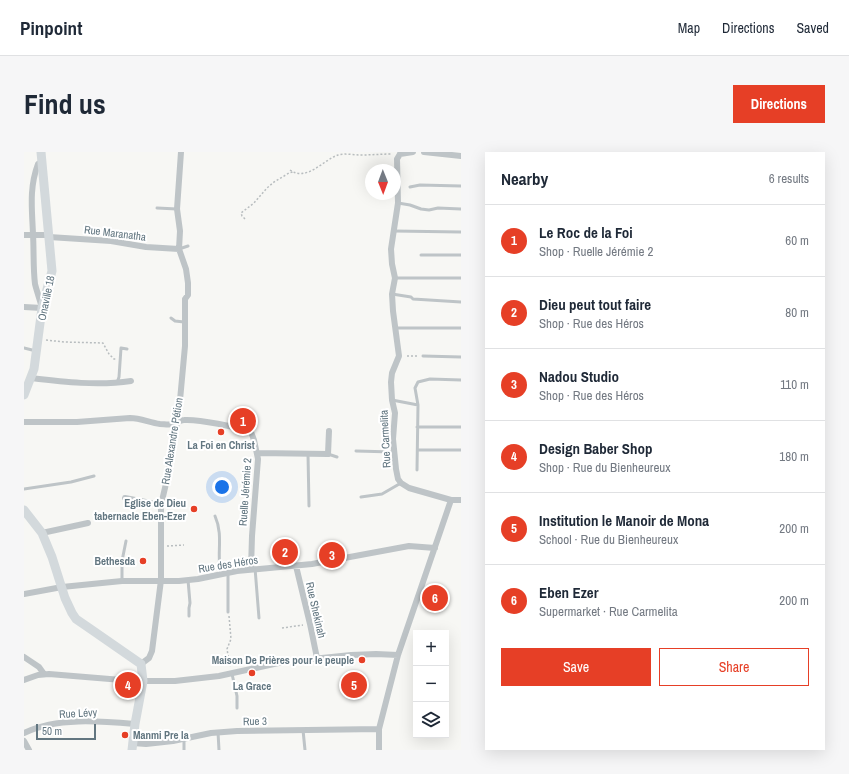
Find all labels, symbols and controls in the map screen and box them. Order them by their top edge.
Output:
text: Pinpoint [20,15,82,41]
text: Map [678,19,700,37]
text: Directions [722,19,774,37]
text: Saved [796,19,829,37]
text: Find us [24,85,106,123]
button: Directions [733,85,825,123]
north arrow [365,164,401,200]
text: Nearby [501,167,548,190]
text: 6 results [769,170,809,187]
street label: Rue Maranatha [83,222,147,244]
text: Le Roc de la Foi [539,222,633,243]
text: 1 [511,232,517,249]
text: 60 m [785,232,809,249]
text: Shop · Ruelle Jérémie 2 [539,243,653,260]
street label: Onaville 18 [34,274,58,322]
text: Dieu peut tout faire [539,294,651,315]
text: 2 [511,304,517,321]
text: 80 m [785,304,809,321]
text: Shop · Rue des Héros [539,315,644,332]
text: Nadou Studio [539,366,619,387]
text: 3 [511,376,517,393]
text: 110 m [780,376,809,393]
text: Shop · Rue des Héros [539,387,644,404]
street label: Rue Alexandre Pétion [158,397,186,485]
pin: 1 [230,406,256,436]
street label: Rue Carmelita [376,410,394,468]
marker: La Foi en Christ [216,427,226,437]
place label: La Foi en Christ [187,438,255,452]
text: Design Baber Shop [539,438,652,459]
text: 4 [511,448,517,465]
text: 180 m [779,448,809,465]
street label: Ruelle Jérémie 2 [236,458,254,526]
text: Shop · Rue du Bienheureux [539,459,671,476]
your location [212,477,232,497]
place label: Eglise de Dieu tabernacle Eben-Ezer [94,496,186,523]
marker: Eglise de Dieu tabernacle Eben-Ezer [189,504,199,514]
text: Institution le Manoir de Mona [539,510,709,531]
text: 5 [511,520,517,537]
text: 200 m [779,520,809,537]
text: School · Rue du Bienheureux [539,531,678,548]
pin: 2 [272,537,298,567]
pin: 3 [319,540,345,570]
street label: Rue des Héros [197,552,259,576]
place label: Bethesda [94,554,135,568]
marker: Bethesda [138,556,148,566]
street label: Rue Shekinah [303,581,329,639]
text: Eben Ezer [539,582,598,603]
pin: 6 [422,583,448,613]
text: 6 [511,592,517,609]
text: 200 m [779,592,809,609]
text: Supermarket · Rue Carmelita [539,603,678,620]
map controls [413,630,449,738]
button: + [413,630,449,666]
button: Save [501,648,651,686]
button: Share [659,648,809,686]
place label: Maison De Prières pour le peuple [212,653,354,667]
marker: Maison De Prières pour le peuple [357,655,367,665]
button: − [413,666,449,702]
marker: La Grace [247,668,257,678]
pin: 4 [115,670,141,700]
pin: 5 [341,670,367,700]
place label: La Grace [233,679,271,693]
button: layers [413,702,449,738]
street label: Rue Lévy [59,705,98,721]
street label: Rue 3 [243,714,267,728]
scale bar [36,722,96,741]
text: 50 m [42,724,62,738]
place label: Manmi Pre la [133,728,189,742]
marker: Manmi Pre la [120,730,130,740]

